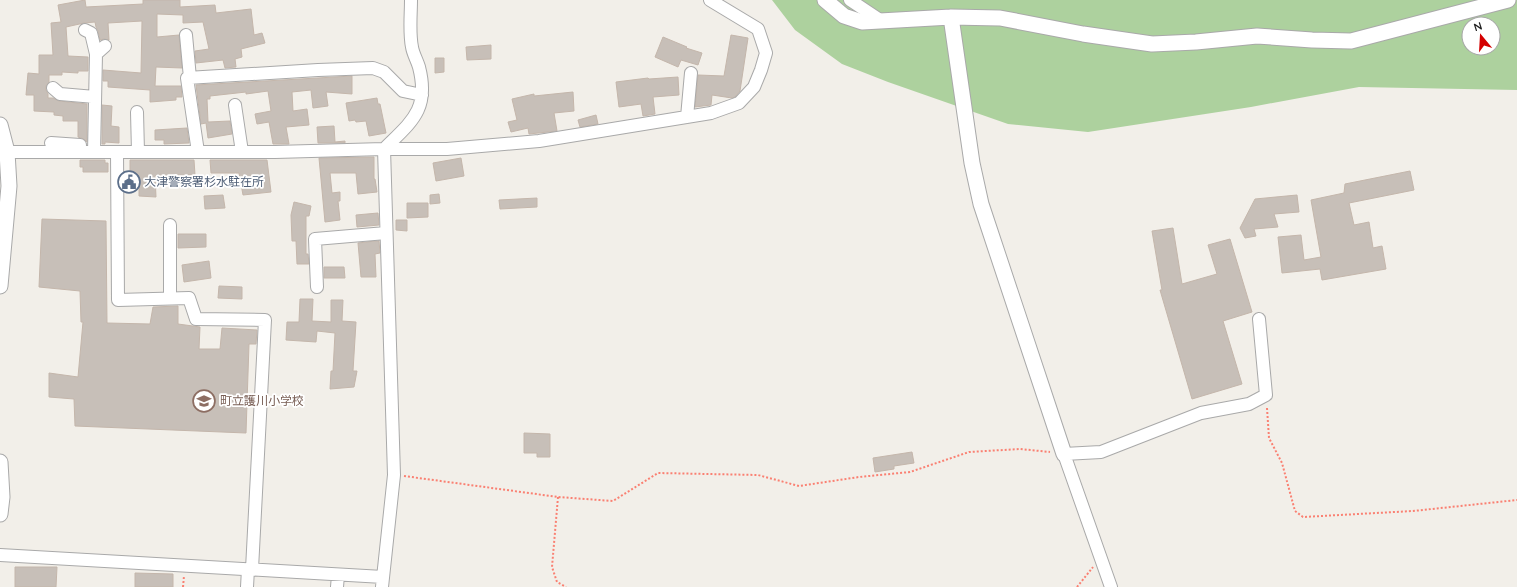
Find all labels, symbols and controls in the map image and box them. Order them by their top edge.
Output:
north arrow [1461,16,1501,56]
text: N [1472,19,1484,34]
public building icon: 大津警察署杉水駐在所 [116,169,142,195]
place label: 大津警察署杉水駐在所 [144,174,264,189]
school or university icon: 町立護川小学校 [191,388,217,414]
place label: 町立護川小学校 [220,393,304,408]

